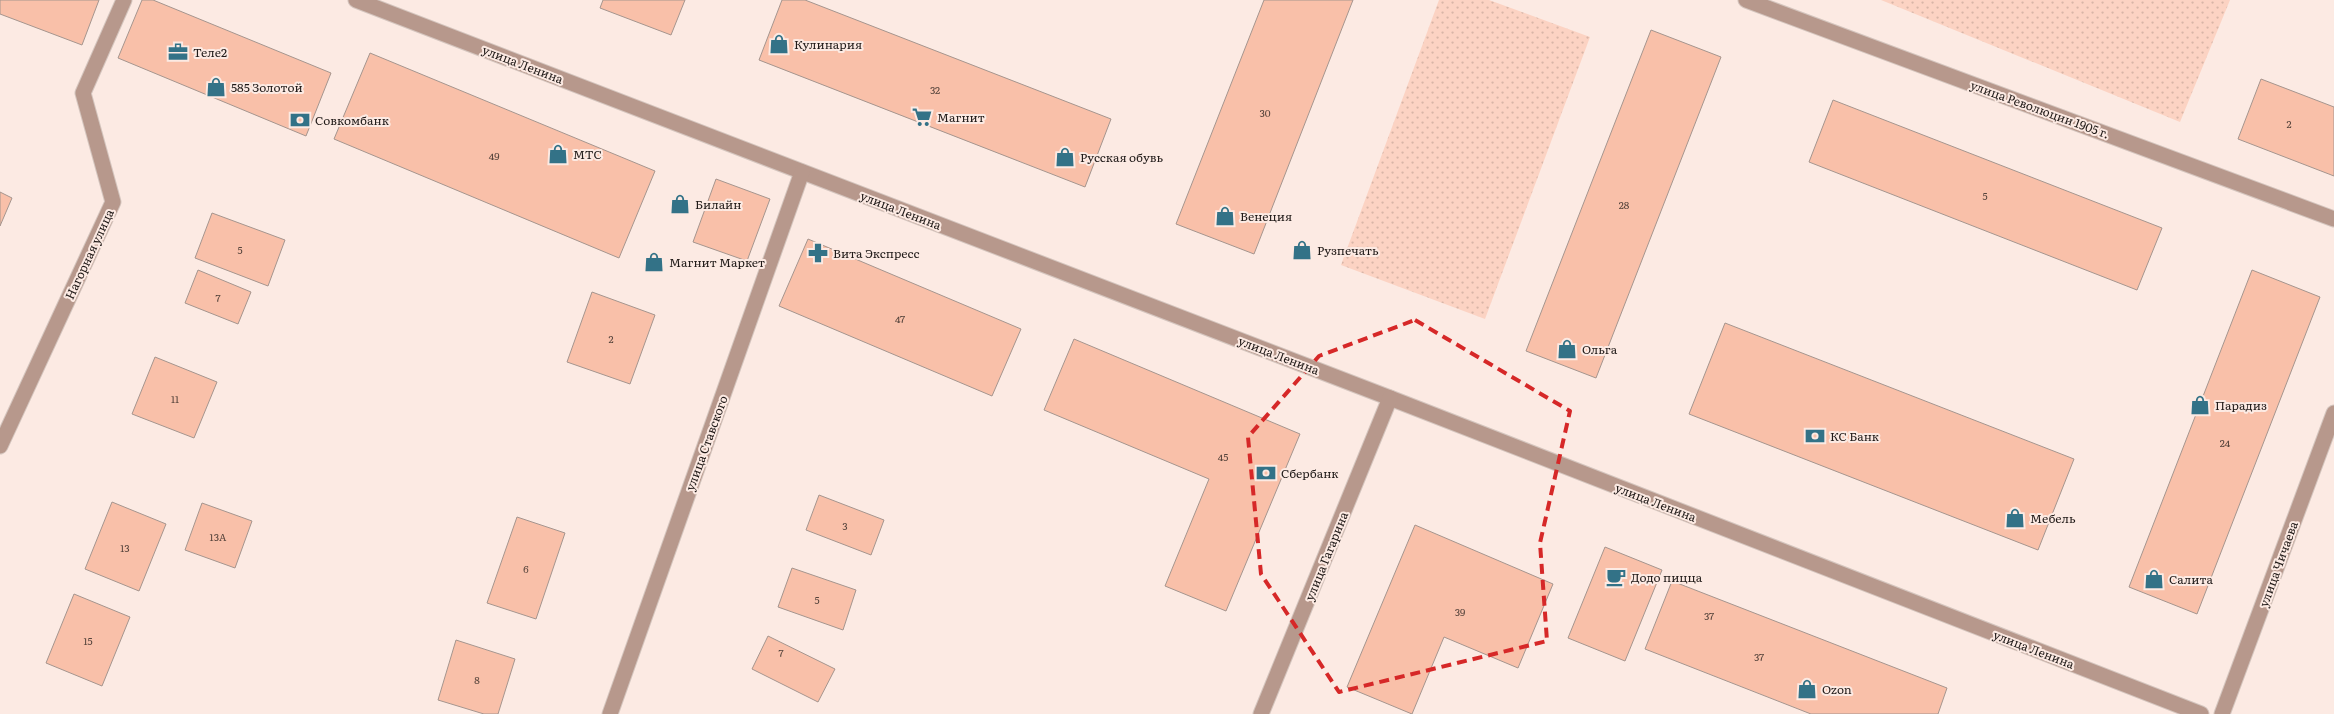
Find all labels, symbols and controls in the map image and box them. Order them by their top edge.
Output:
shop icon: Кулинария [768,33,790,55]
place label: Кулинария [794,35,862,53]
street label: улица Ленина [480,40,567,88]
office icon: Теле2 [167,41,189,63]
place label: Теле2 [193,43,227,61]
street label: улица Революции 1905 г. [1968,75,2112,143]
shop icon: 585 Золотой [205,76,227,98]
place label: 585 Золотой [231,78,303,96]
house number: 32 [930,82,940,97]
house number: 30 [1259,105,1271,120]
supermarket icon: Магнит [911,106,933,128]
place label: Магнит [937,108,985,126]
bank icon: Совкомбанк [289,109,311,131]
place label: Совкомбанк [315,111,389,129]
house number: 2 [2286,116,2292,131]
shop icon: МТС [547,143,569,165]
place label: МТС [573,145,602,163]
shop icon: Русская обувь [1054,146,1076,168]
house number: 49 [489,148,499,163]
place label: Русская обувь [1080,148,1163,166]
street label: улица Ленина [858,186,945,234]
house number: 5 [1982,188,1988,203]
shop icon: Билайн [669,193,691,215]
place label: Билайн [695,195,741,213]
house number: 28 [1619,197,1630,212]
street label: Нагорная улица [60,205,118,302]
shop icon: Венеция [1214,205,1236,227]
place label: Венеция [1240,207,1292,225]
shop icon: Рузпечать [1291,239,1313,261]
place label: Рузпечать [1317,241,1379,259]
house number: 5 [237,242,243,257]
pharmacy icon: Вита Экспресс [807,242,829,264]
place label: Вита Экспресс [833,244,919,262]
shop icon: Магнит Маркет [643,251,665,273]
place label: Магнит Маркет [669,253,765,271]
house number: 7 [215,290,221,305]
house number: 47 [895,311,905,326]
house number: 2 [608,331,614,346]
street label: улица Ленина [1236,331,1323,379]
shop icon: Ольга [1556,338,1578,360]
place label: Ольга [1582,340,1618,358]
house number: 11 [171,391,179,406]
street label: улица Ставского [680,393,732,493]
shop icon: Парадиз [2189,394,2211,416]
place label: Парадиз [2215,396,2267,414]
bank icon: КС Банк [1804,425,1826,447]
place label: КС Банк [1830,427,1879,445]
house number: 24 [2220,435,2231,450]
house number: 45 [1218,449,1228,464]
bank icon: Сбербанк [1255,462,1277,484]
place label: Сбербанк [1281,464,1338,482]
street label: улица Ленина [1613,478,1700,526]
shop icon: Мебель [2004,507,2026,529]
street label: улица Гагарина [1300,508,1352,603]
place label: Мебель [2030,509,2076,527]
house number: 3 [842,518,848,533]
street label: улица Чичаева [2254,518,2302,609]
house number: 13А [210,529,227,544]
house number: 13 [120,540,130,555]
house number: 6 [523,561,529,576]
cafe icon: Додо пицца [1605,566,1627,588]
place label: Додо пицца [1631,568,1703,586]
shop icon: Салита [2143,568,2165,590]
place label: Салита [2169,570,2213,588]
house number: 5 [814,592,820,607]
house number: 39 [1455,604,1465,619]
house number: 37 [1704,608,1714,623]
street label: улица Ленина [1991,625,2078,673]
house number: 15 [83,633,93,648]
house number: 7 [778,645,784,660]
house number: 37 [1754,649,1764,664]
house number: 8 [474,672,480,687]
shop icon: Ozon [1796,678,1818,700]
place label: Ozon [1822,680,1852,698]

